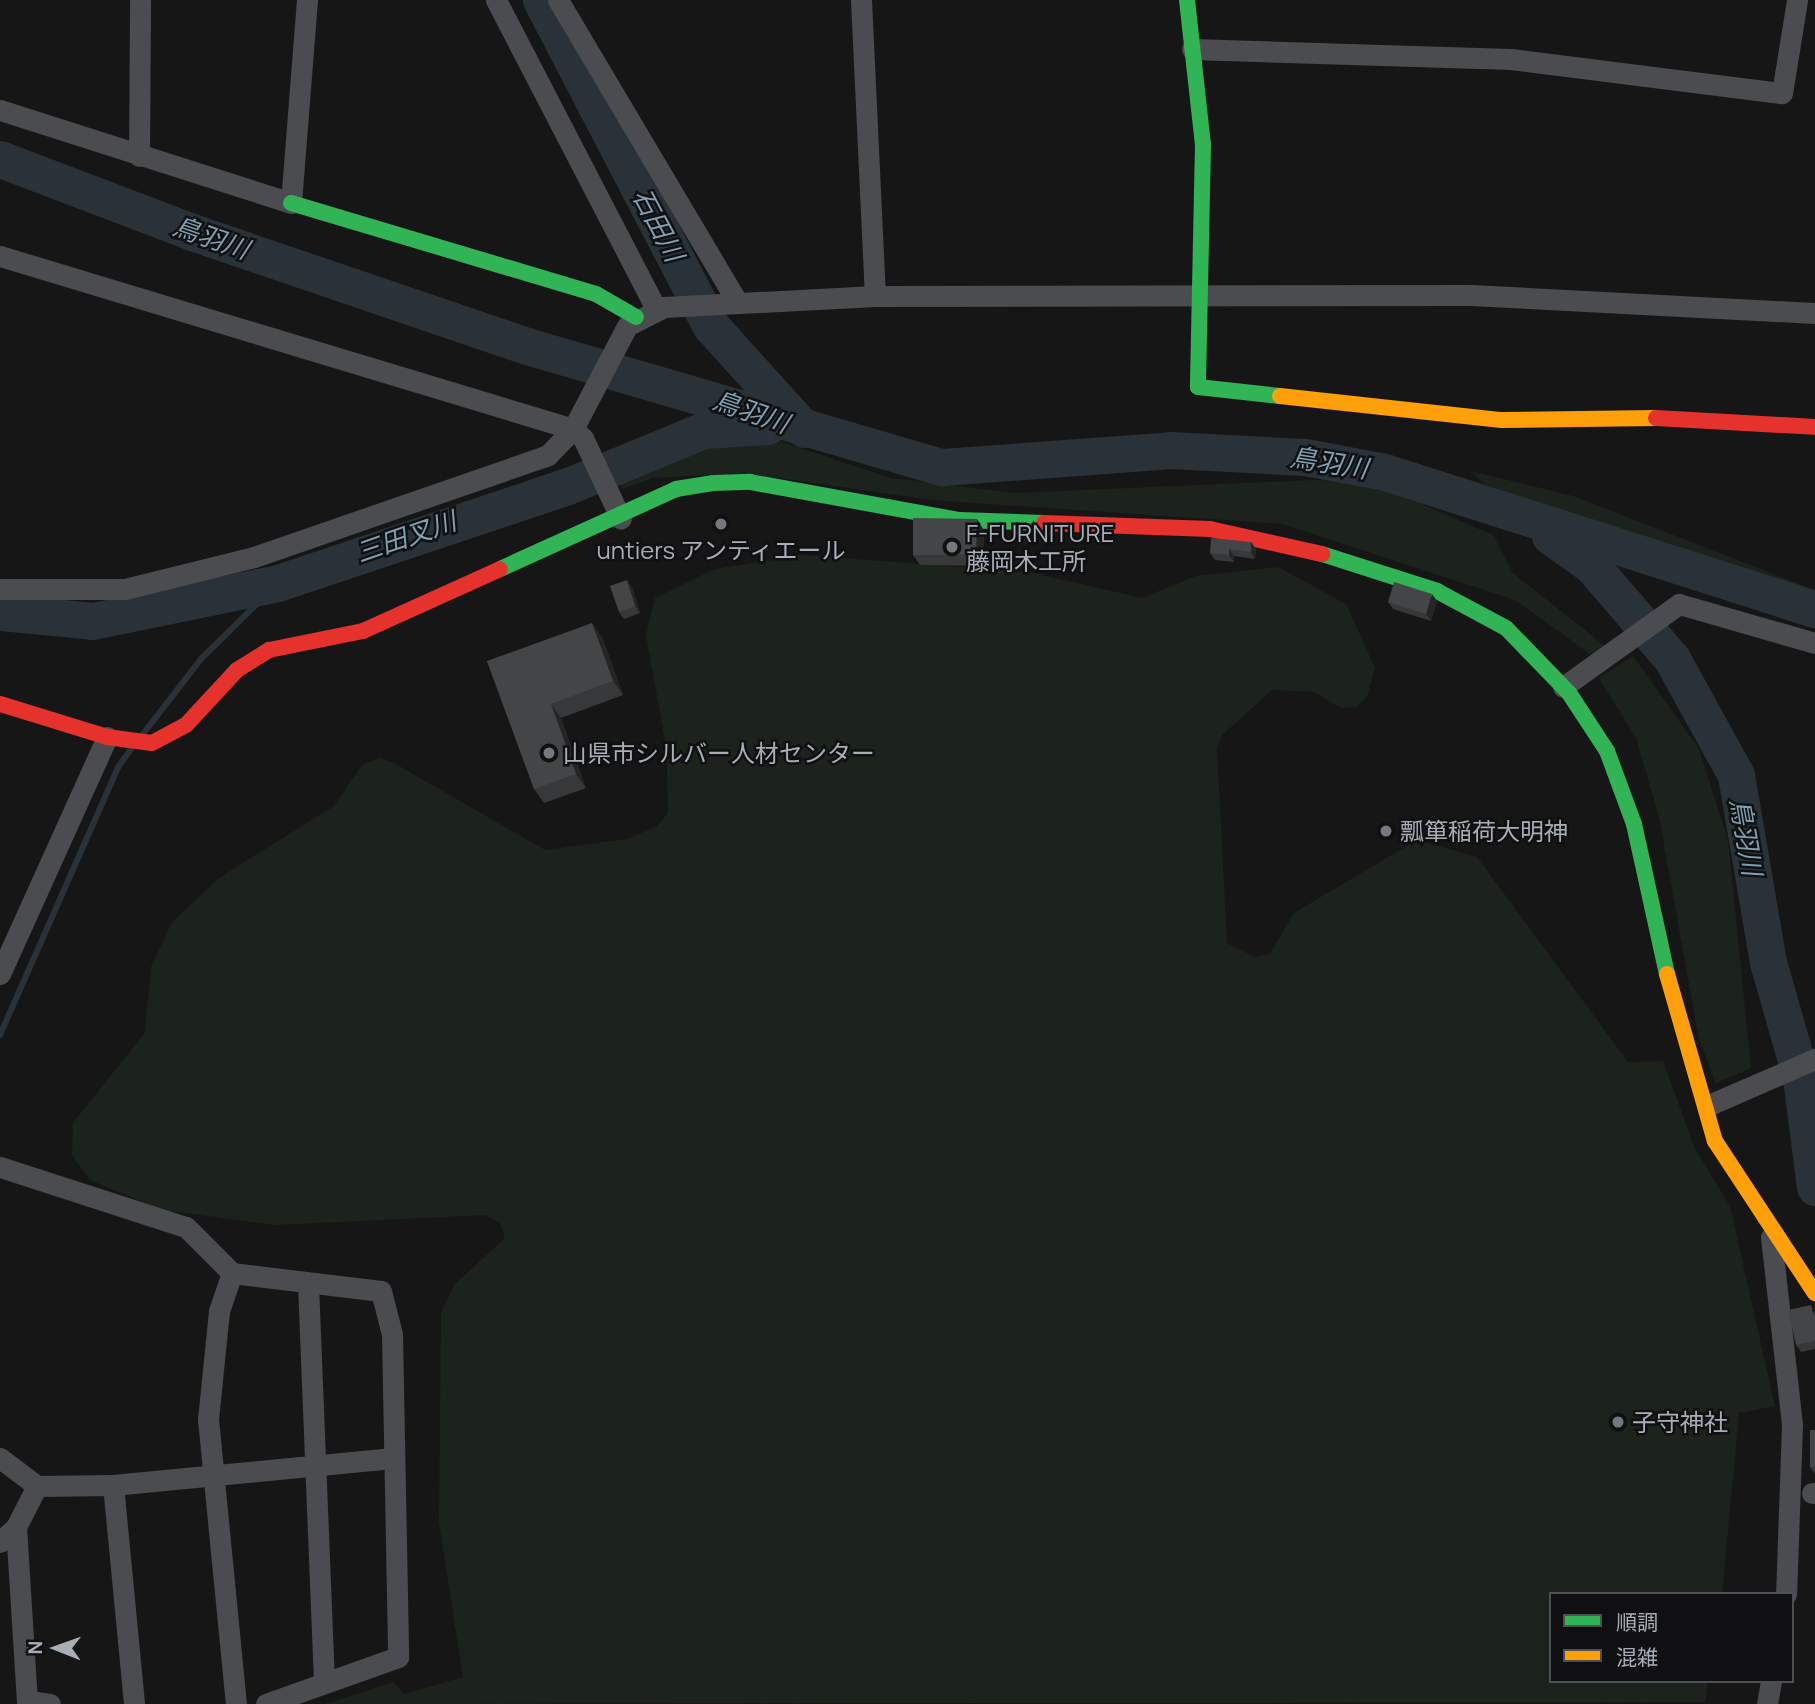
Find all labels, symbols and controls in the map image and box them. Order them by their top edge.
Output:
water label: 石田川 [626,183,690,267]
water label: 鳥羽川 [169,211,253,265]
water label: 鳥羽川 [709,385,793,439]
water label: 鳥羽川 [1288,441,1370,485]
water label: 三田叉川 [352,505,460,569]
marker: untiers アンティエール [713,516,729,532]
place label: F-FURNITURE 藤岡木工所 [966,519,1114,575]
place label: untiers アンティエール [595,536,847,564]
marker: F-FURNITURE 藤岡木工所 [944,539,960,555]
place label: 山県市シルバー人材センター [563,739,875,767]
marker: 山県市シルバー人材センター [541,745,557,761]
water label: 鳥羽川 [1724,796,1768,878]
place label: 瓢箪稲荷大明神 [1400,817,1568,845]
marker: 瓢箪稲荷大明神 [1378,823,1394,839]
place label: 子守神社 [1632,1408,1728,1436]
marker: 子守神社 [1610,1414,1626,1430]
legend [1549,1592,1794,1683]
text: 順調 [1616,1608,1658,1636]
north arrow [21,1613,91,1683]
text: N [22,1641,48,1655]
text: 混雑 [1616,1643,1658,1671]

